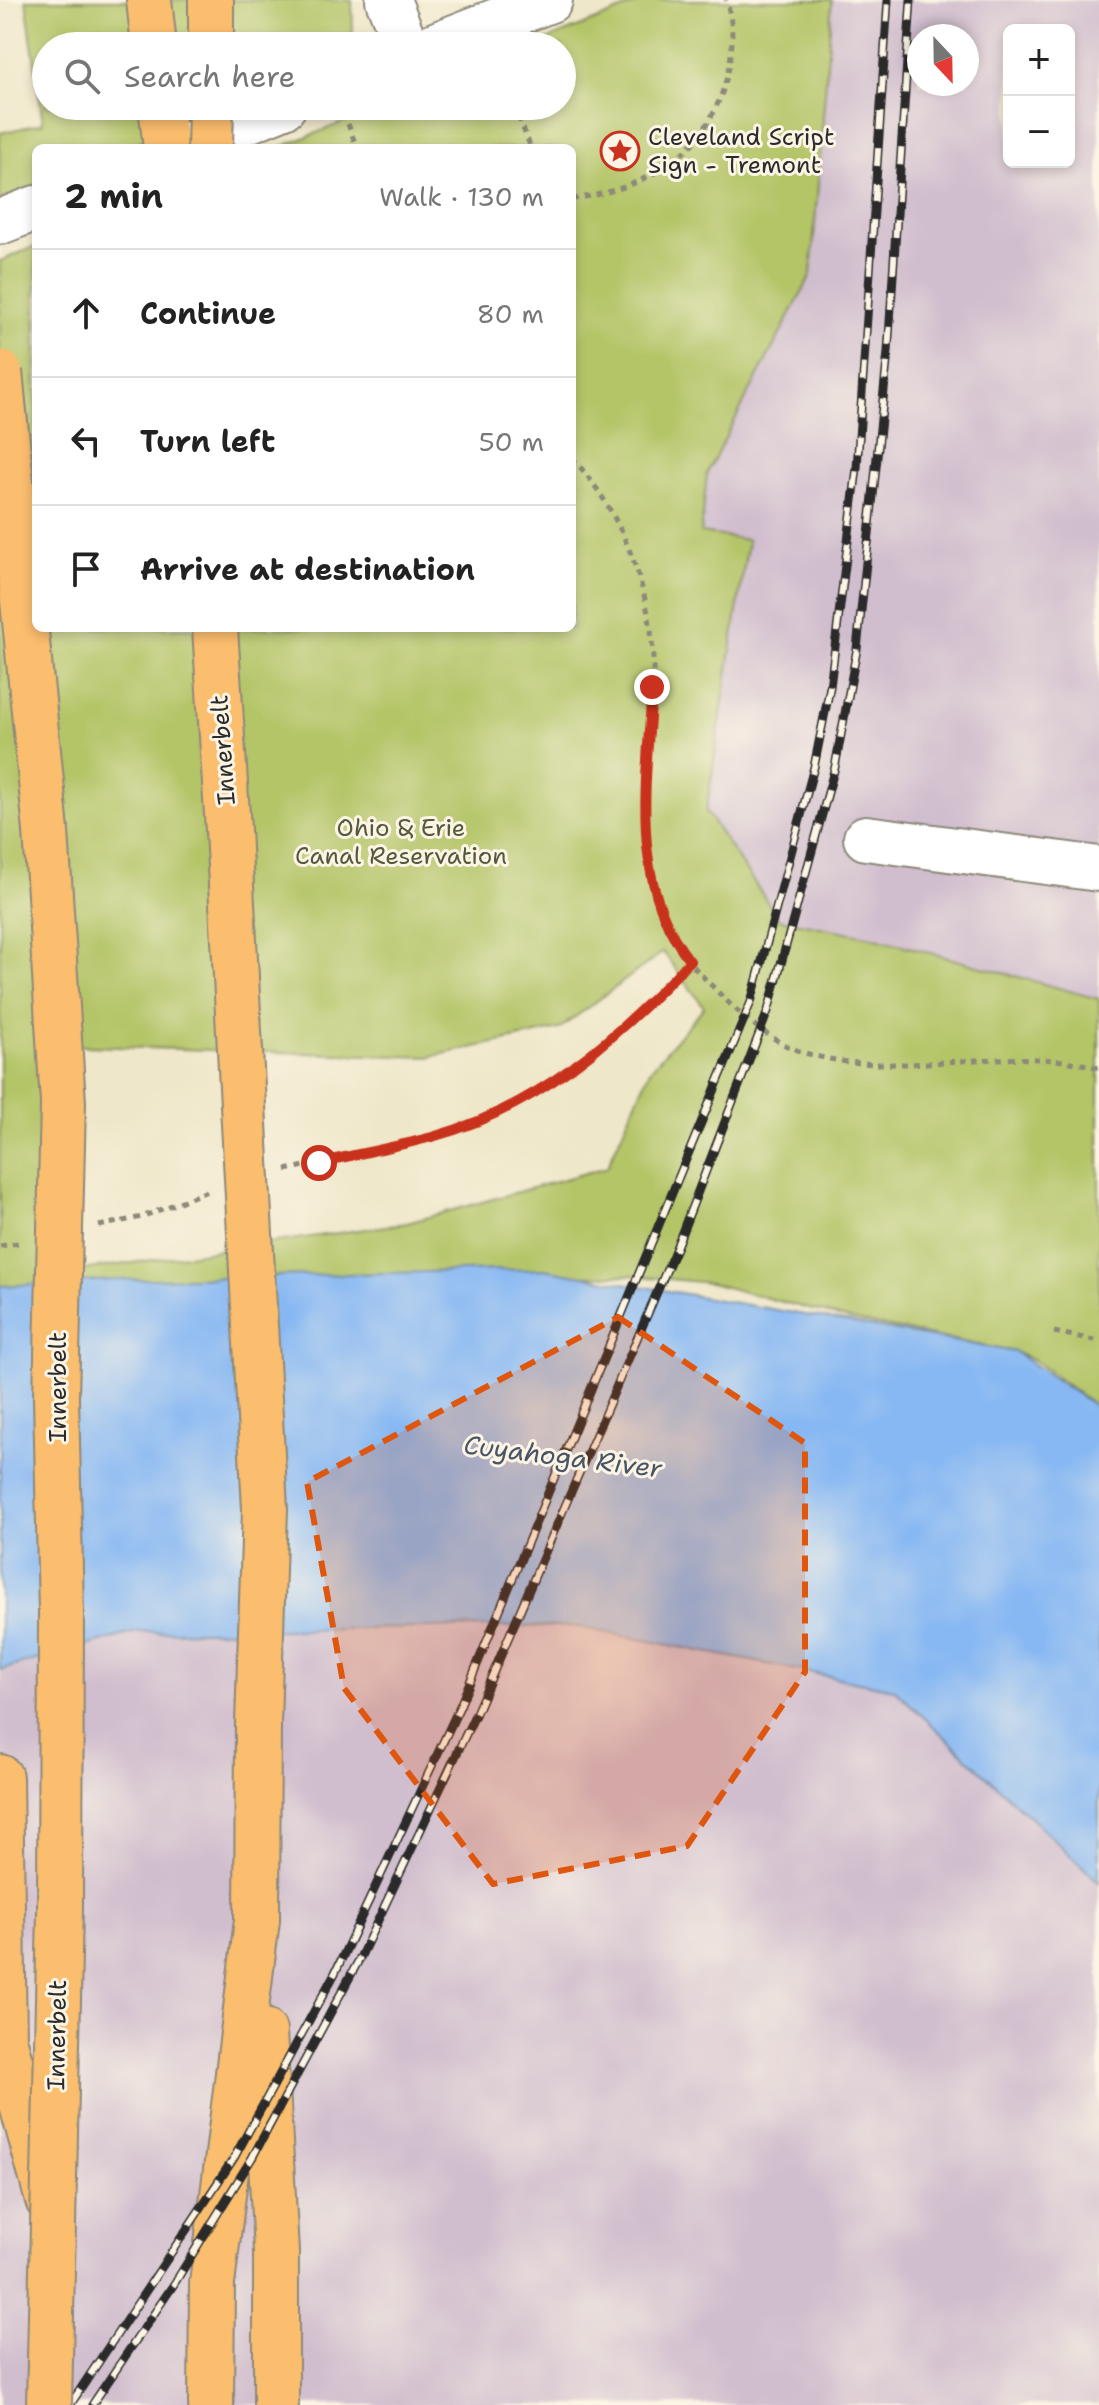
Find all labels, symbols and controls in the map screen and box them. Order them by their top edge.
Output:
north arrow [907,24,979,96]
map controls [1003,24,1075,168]
button: + [1003,24,1075,96]
search box [32,32,576,120]
icon: search [60,54,104,98]
text: Search here [124,56,295,97]
button: − [1003,96,1075,168]
place label: Cleveland Script Sign - Tremont [648,121,835,181]
place icon: Cleveland Script Sign - Tremont [599,130,641,172]
text: 2 min [64,173,163,219]
text: Walk · 130 m [379,179,544,214]
icon: ahead [64,291,108,335]
text: Continue [140,293,276,334]
text: 80 m [477,296,544,331]
icon: left [64,419,108,463]
text: Turn left [140,421,275,462]
text: 50 m [479,424,544,459]
icon: arrive [64,547,108,591]
text: Arrive at destination [140,549,475,590]
route end [634,669,670,705]
street label: Innerbelt [203,694,243,806]
park label: Ohio & Erie Canal Reservation [295,812,507,872]
route start [301,1145,337,1181]
street label: Innerbelt [42,1332,74,1442]
water label: Cuyahoga River [462,1426,665,1486]
street label: Innerbelt [40,1979,74,2091]

